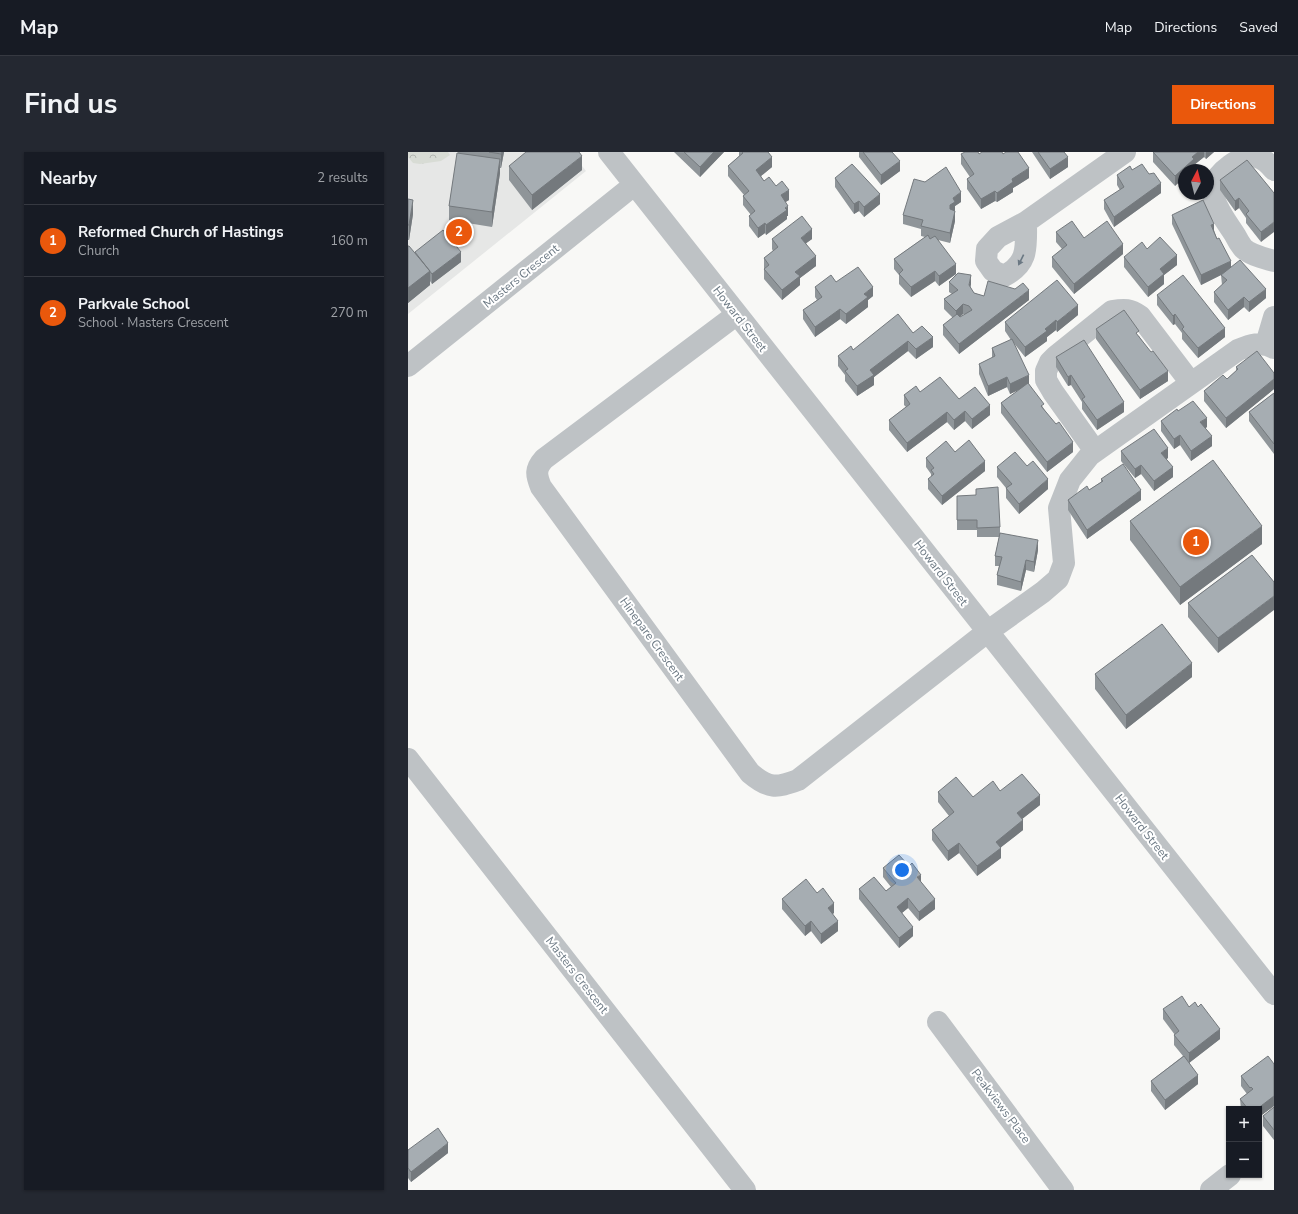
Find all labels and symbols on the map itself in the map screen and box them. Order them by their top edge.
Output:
north arrow [1178,164,1214,200]
pin: 2 [446,217,472,247]
street label: Masters Crescent [480,240,563,312]
one-way arrow [1018,254,1024,265]
street label: Howard Street [709,283,771,356]
pin: 1 [1183,527,1209,557]
street label: Howard Street [910,537,972,610]
street label: Hinepare Crescent [616,594,688,685]
street label: Howard Street [1111,791,1173,864]
your location [892,860,912,880]
street label: Masters Crescent [542,933,612,1017]
street label: Peakviews Place [968,1066,1034,1146]

